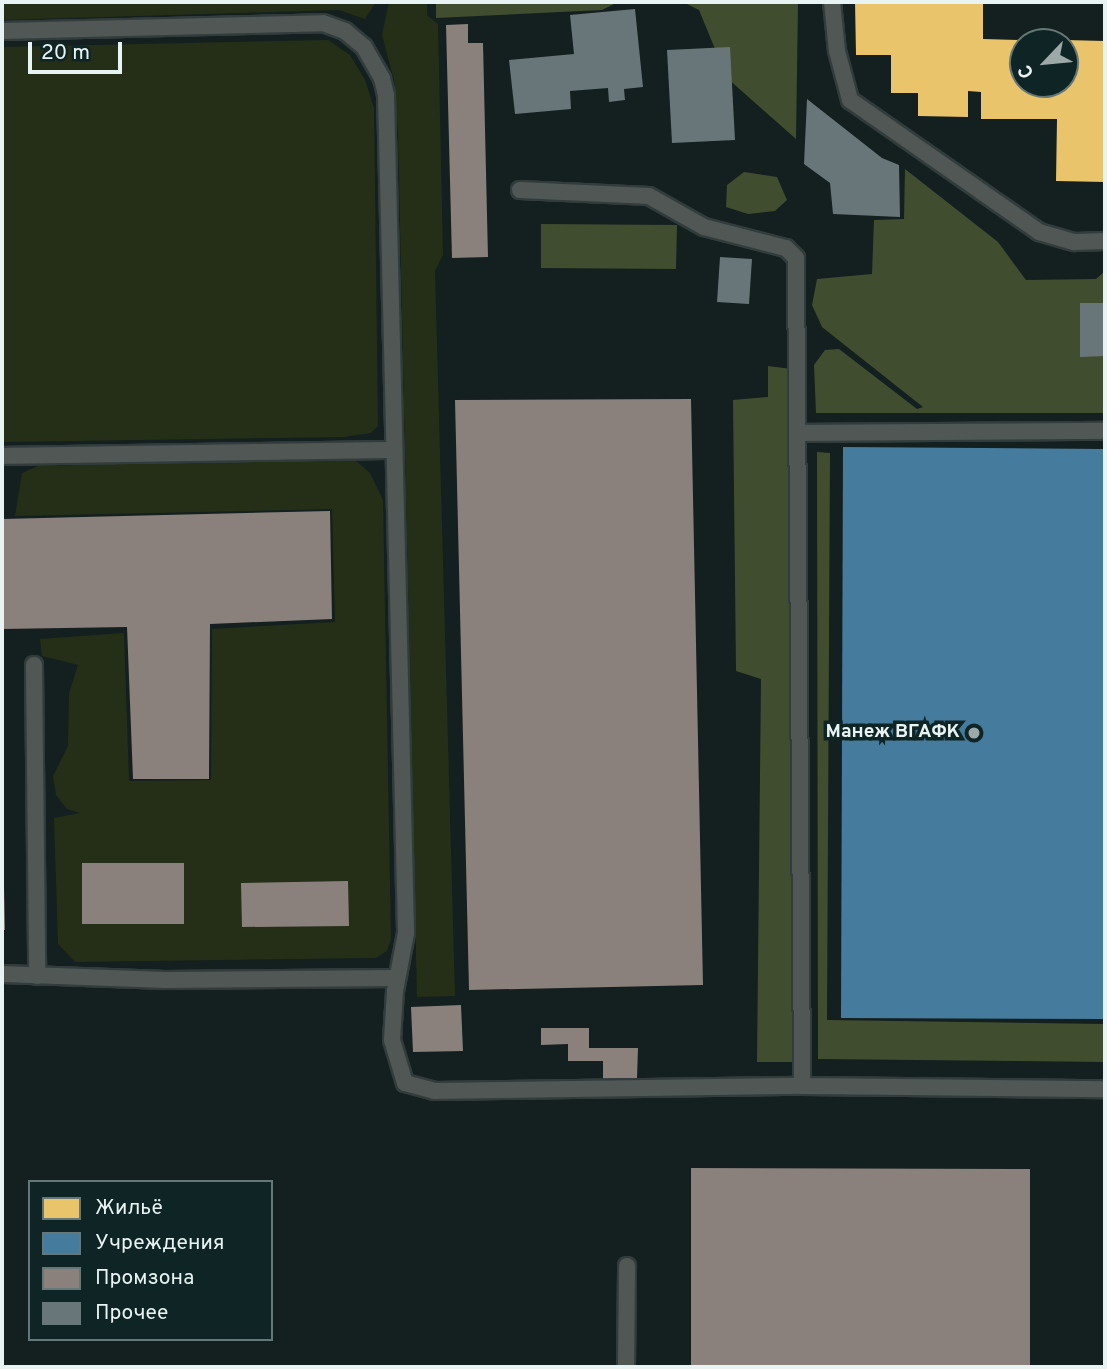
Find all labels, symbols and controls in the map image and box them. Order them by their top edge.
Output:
scale bar [32,28,126,72]
north arrow [1009,28,1079,98]
text: 20 m [41,40,90,67]
text: С [1013,61,1040,82]
place label: Манеж ВГАФК [826,722,960,744]
marker: Манеж ВГАФК [966,725,982,741]
legend [28,1180,273,1341]
text: Жильё [95,1195,163,1222]
text: Учреждения [95,1230,224,1257]
text: Промзона [95,1265,194,1292]
text: Прочее [95,1300,168,1327]

